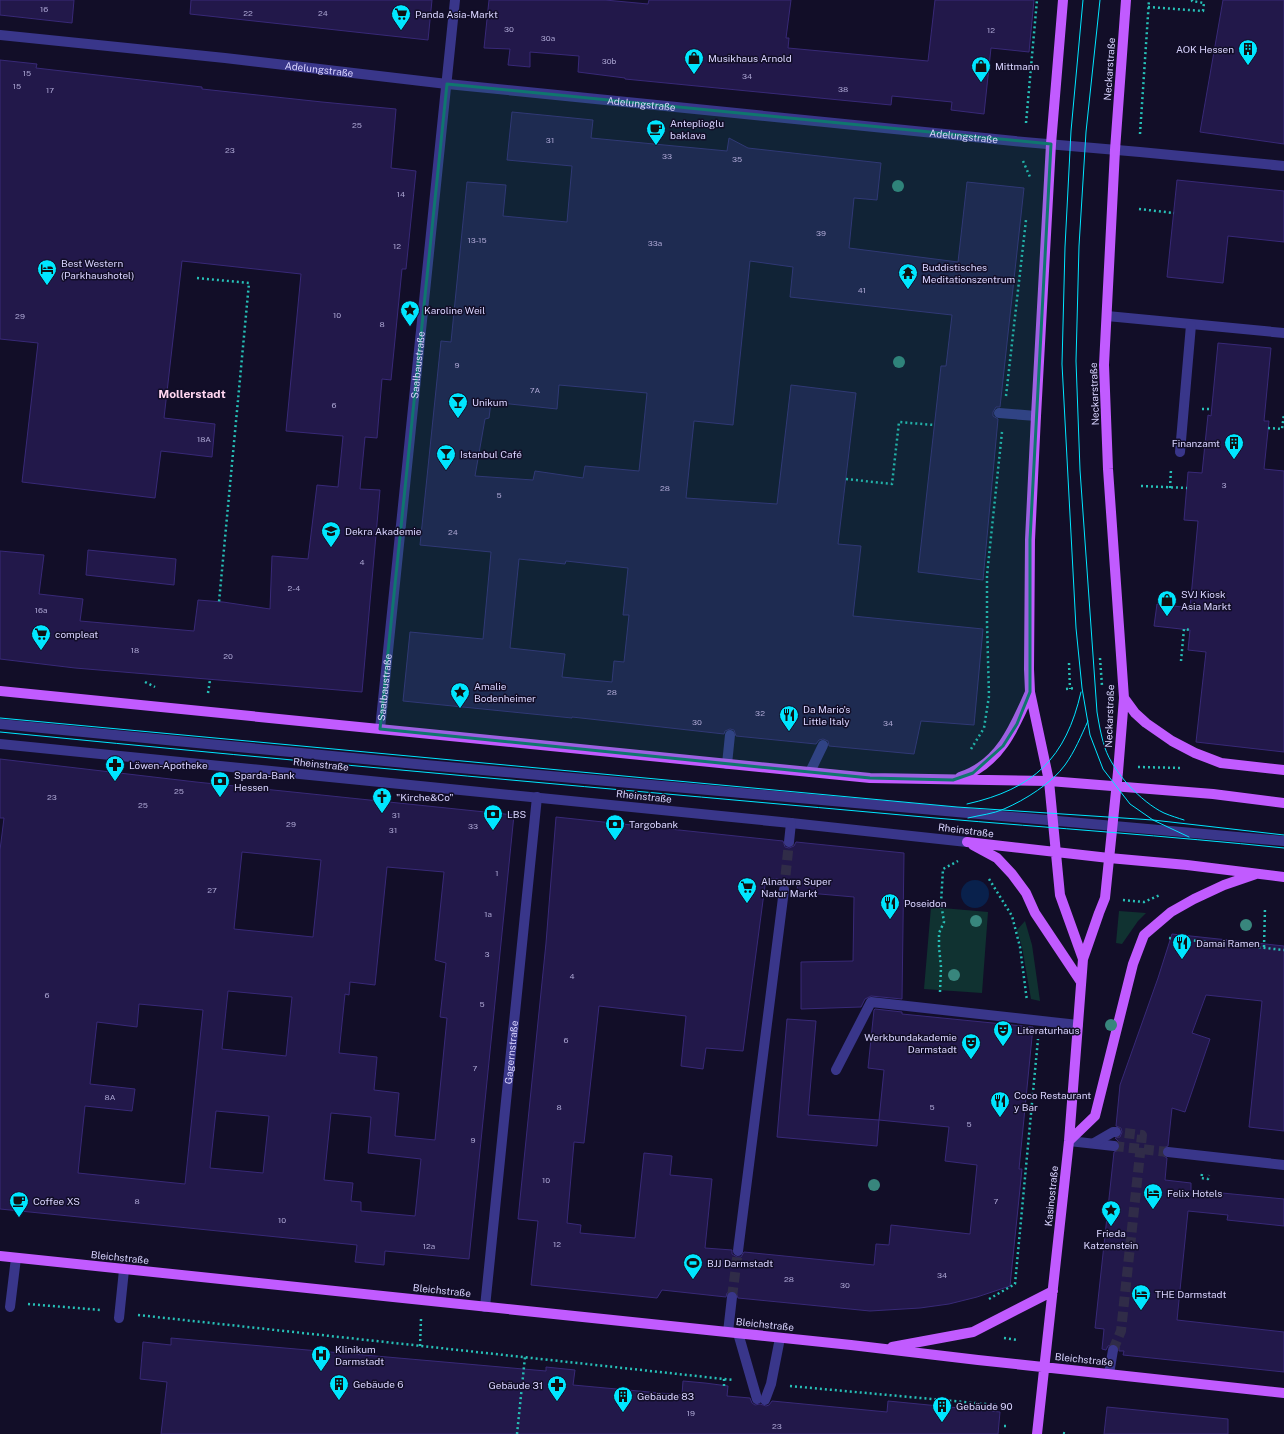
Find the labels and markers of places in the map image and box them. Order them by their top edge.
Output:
supermarket icon: Panda Asia-Markt [390,3,412,31]
place label: Panda Asia-Markt [415,8,498,20]
building icon: AOK Hessen [1237,38,1259,66]
place label: AOK Hessen [1176,43,1234,55]
shop icon: Musikhaus Arnold [683,47,705,75]
place label: Musikhaus Arnold [708,52,792,64]
shop icon: Mittmann [970,55,992,83]
place label: Mittmann [995,60,1040,72]
place label: Anteplioĝlu baklava [670,117,724,141]
cafe icon: Anteplioĝlu baklava [645,118,667,146]
place label: Best Western (Parkhaushotel) [61,257,134,281]
hotel icon: Best Western (Parkhaushotel) [36,258,58,286]
place label: Buddistisches Meditationszentrum [922,261,1015,285]
temple icon: Buddistisches Meditationszentrum [897,262,919,290]
place icon: Karoline Weil [399,299,421,327]
place label: Karoline Weil [424,304,485,316]
bar icon: Unikum [447,391,469,419]
place label: Unikum [472,396,507,408]
building icon: Finanzamt [1223,432,1245,460]
place label: Finanzamt [1172,437,1220,449]
bar icon: Istanbul Café [435,443,457,471]
place label: Istanbul Café [460,448,522,460]
school or university icon: Dekra Akademie [320,520,342,548]
place label: Dekra Akademie [345,525,422,537]
place label: SVJ Kiosk Asia Markt [1181,588,1231,612]
shop icon: SVJ Kiosk Asia Markt [1156,589,1178,617]
supermarket icon: compleat [30,623,52,651]
place label: compleat [55,628,98,640]
place label: Amalie Bodenheimer [474,680,536,704]
place icon: Amalie Bodenheimer [449,681,471,709]
place label: Da Mario's Little Italy [803,703,850,727]
restaurant icon: Da Mario's Little Italy [778,704,800,732]
pharmacy icon: Löwen-Apotheke [104,754,126,782]
place label: Löwen-Apotheke [129,759,208,771]
place label: Sparda-Bank Hessen [234,769,295,793]
bank icon: Sparda-Bank Hessen [209,770,231,798]
church icon: "Kirche&Co" [371,786,393,814]
place label: "Kirche&Co" [396,791,453,803]
bank icon: LBS [482,803,504,831]
place label: LBS [507,808,527,820]
bank icon: Targobank [604,813,626,841]
place label: Targobank [629,818,679,830]
place label: Alnatura Super Natur Markt [761,875,832,899]
supermarket icon: Alnatura Super Natur Markt [736,876,758,904]
restaurant icon: Poseidon [879,892,901,920]
place label: Poseidon [904,897,947,909]
restaurant icon: Damai Ramen [1171,932,1193,960]
place label: Damai Ramen [1196,937,1260,949]
theatre icon: Literaturhaus [992,1019,1014,1047]
place label: Literaturhaus [1017,1024,1079,1036]
place label: Werkbundakademie Darmstadt [864,1031,957,1055]
theatre icon: Werkbundakademie Darmstadt [960,1032,982,1060]
place label: Coco Restaurant y Bar [1014,1089,1091,1113]
restaurant icon: Coco Restaurant y Bar [989,1090,1011,1118]
hotel icon: Felix Hotels [1142,1182,1164,1210]
place label: Felix Hotels [1167,1187,1222,1199]
cafe icon: Coffee XS [8,1190,30,1218]
place label: Coffee XS [33,1195,80,1207]
place icon: Frieda Katzenstein [1100,1199,1122,1227]
place label: Frieda Katzenstein [1084,1227,1139,1251]
sports icon: BJJ Darmstadt [682,1252,704,1280]
place label: BJJ Darmstadt [707,1257,773,1269]
hotel icon: THE Darmstadt [1130,1283,1152,1311]
place label: THE Darmstadt [1155,1288,1227,1300]
place label: Klinikum Darmstadt [335,1343,384,1367]
hospital icon: Klinikum Darmstadt [310,1344,332,1372]
building icon: Gebäude 6 [328,1373,350,1401]
pharmacy icon: Gebäude 31 [546,1374,568,1402]
place label: Gebäude 6 [353,1378,403,1390]
place label: Gebäude 31 [488,1379,543,1391]
building icon: Gebäude 83 [612,1385,634,1413]
place label: Gebäude 83 [637,1390,694,1402]
building icon: Gebäude 90 [931,1395,953,1423]
place label: Gebäude 90 [956,1400,1013,1412]

